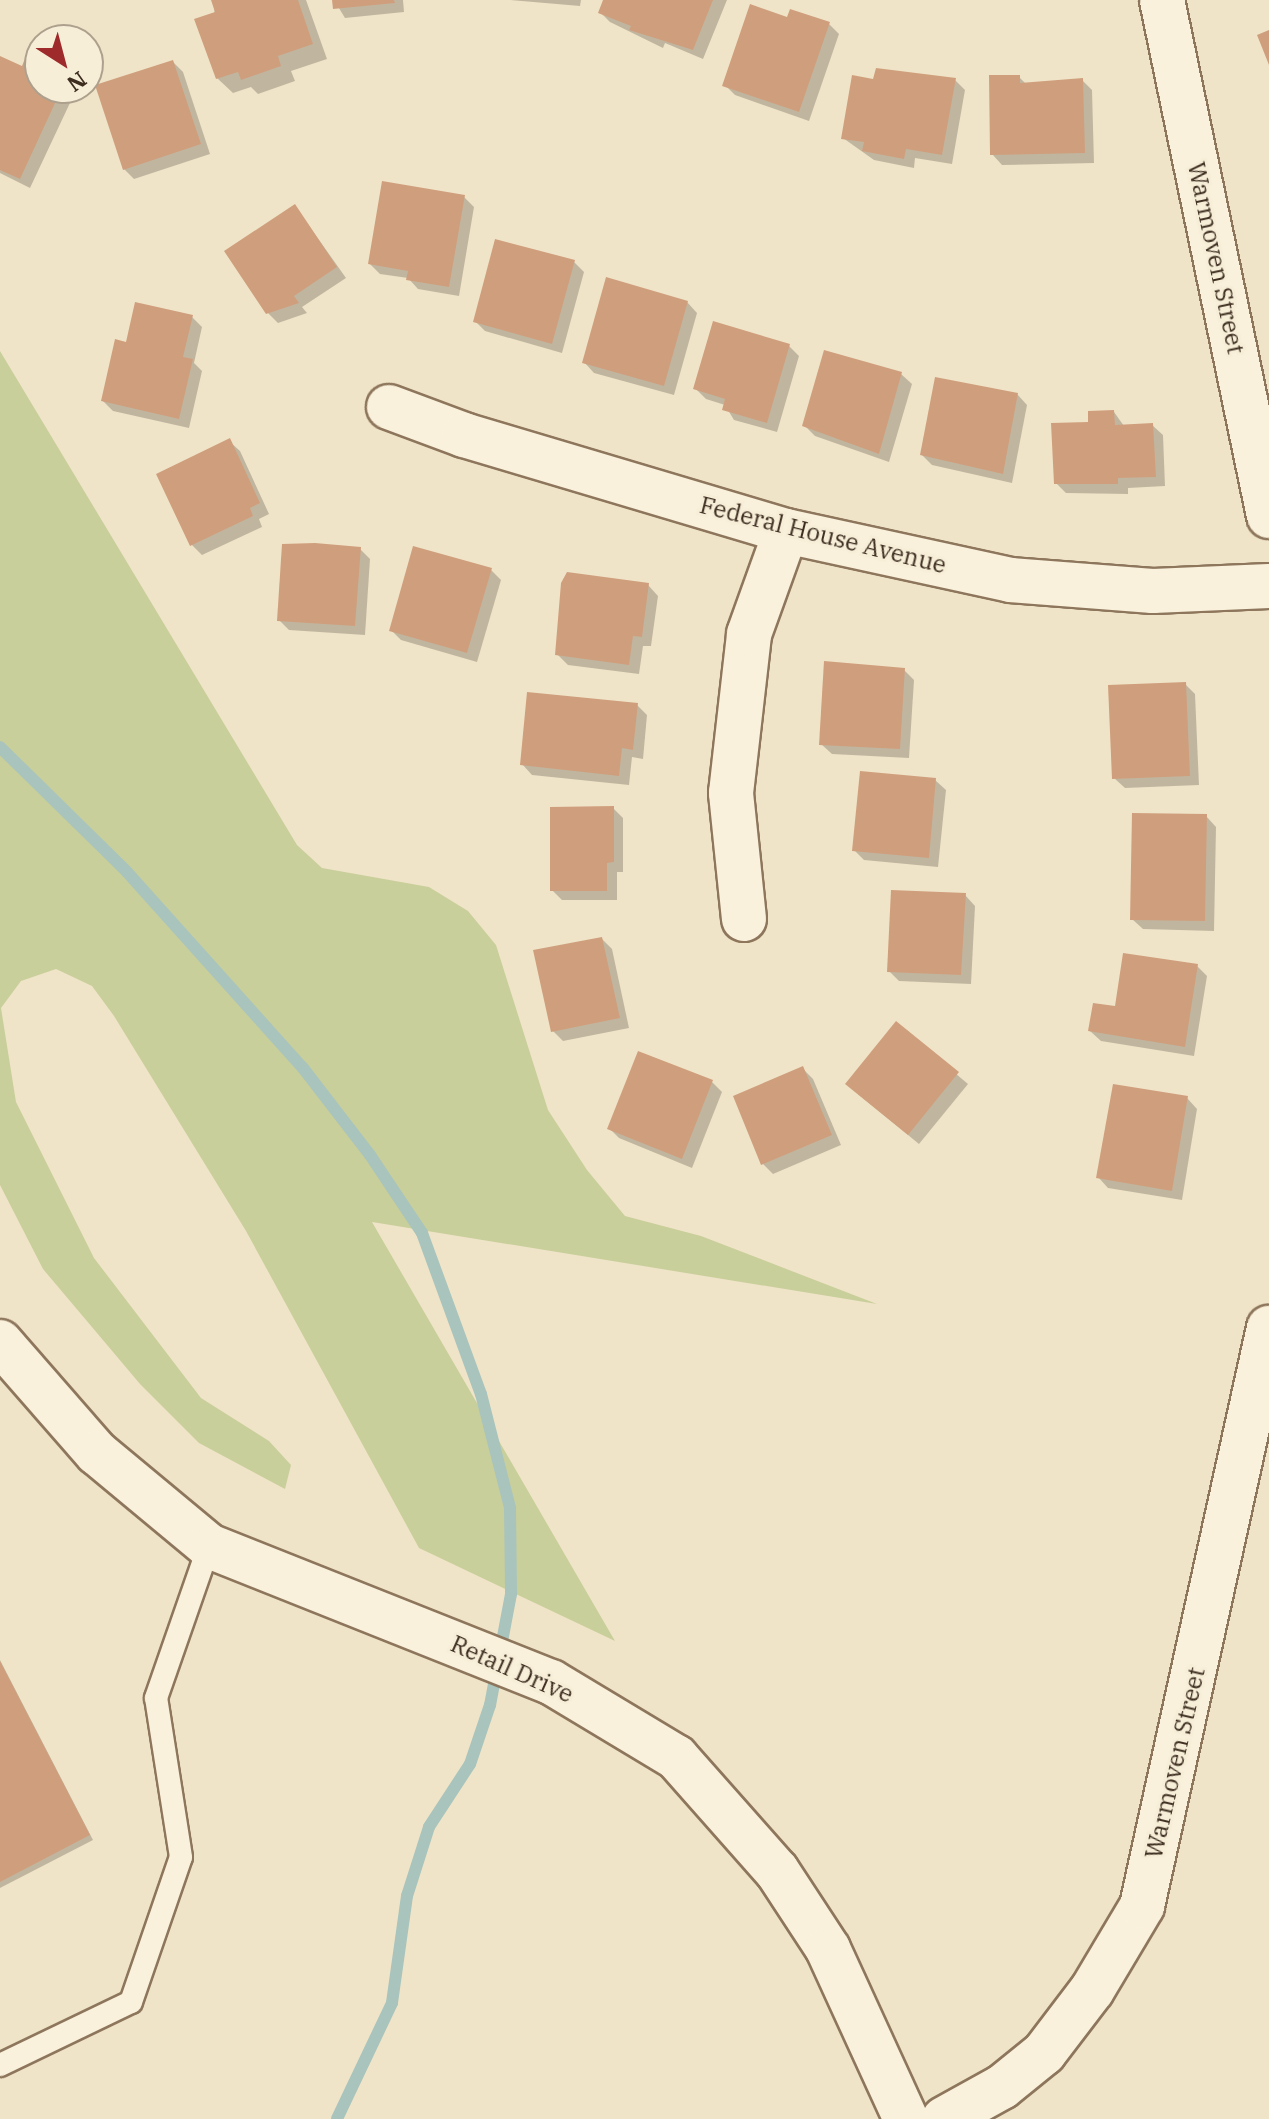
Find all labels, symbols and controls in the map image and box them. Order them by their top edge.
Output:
north arrow [24,24,104,104]
text: N [62,65,93,99]
street label: Warmoven Street [1182,159,1250,357]
street label: Federal House Avenue [697,490,949,580]
street label: Retail Drive [446,1629,578,1709]
street label: Warmoven Street [1139,1665,1211,1861]

